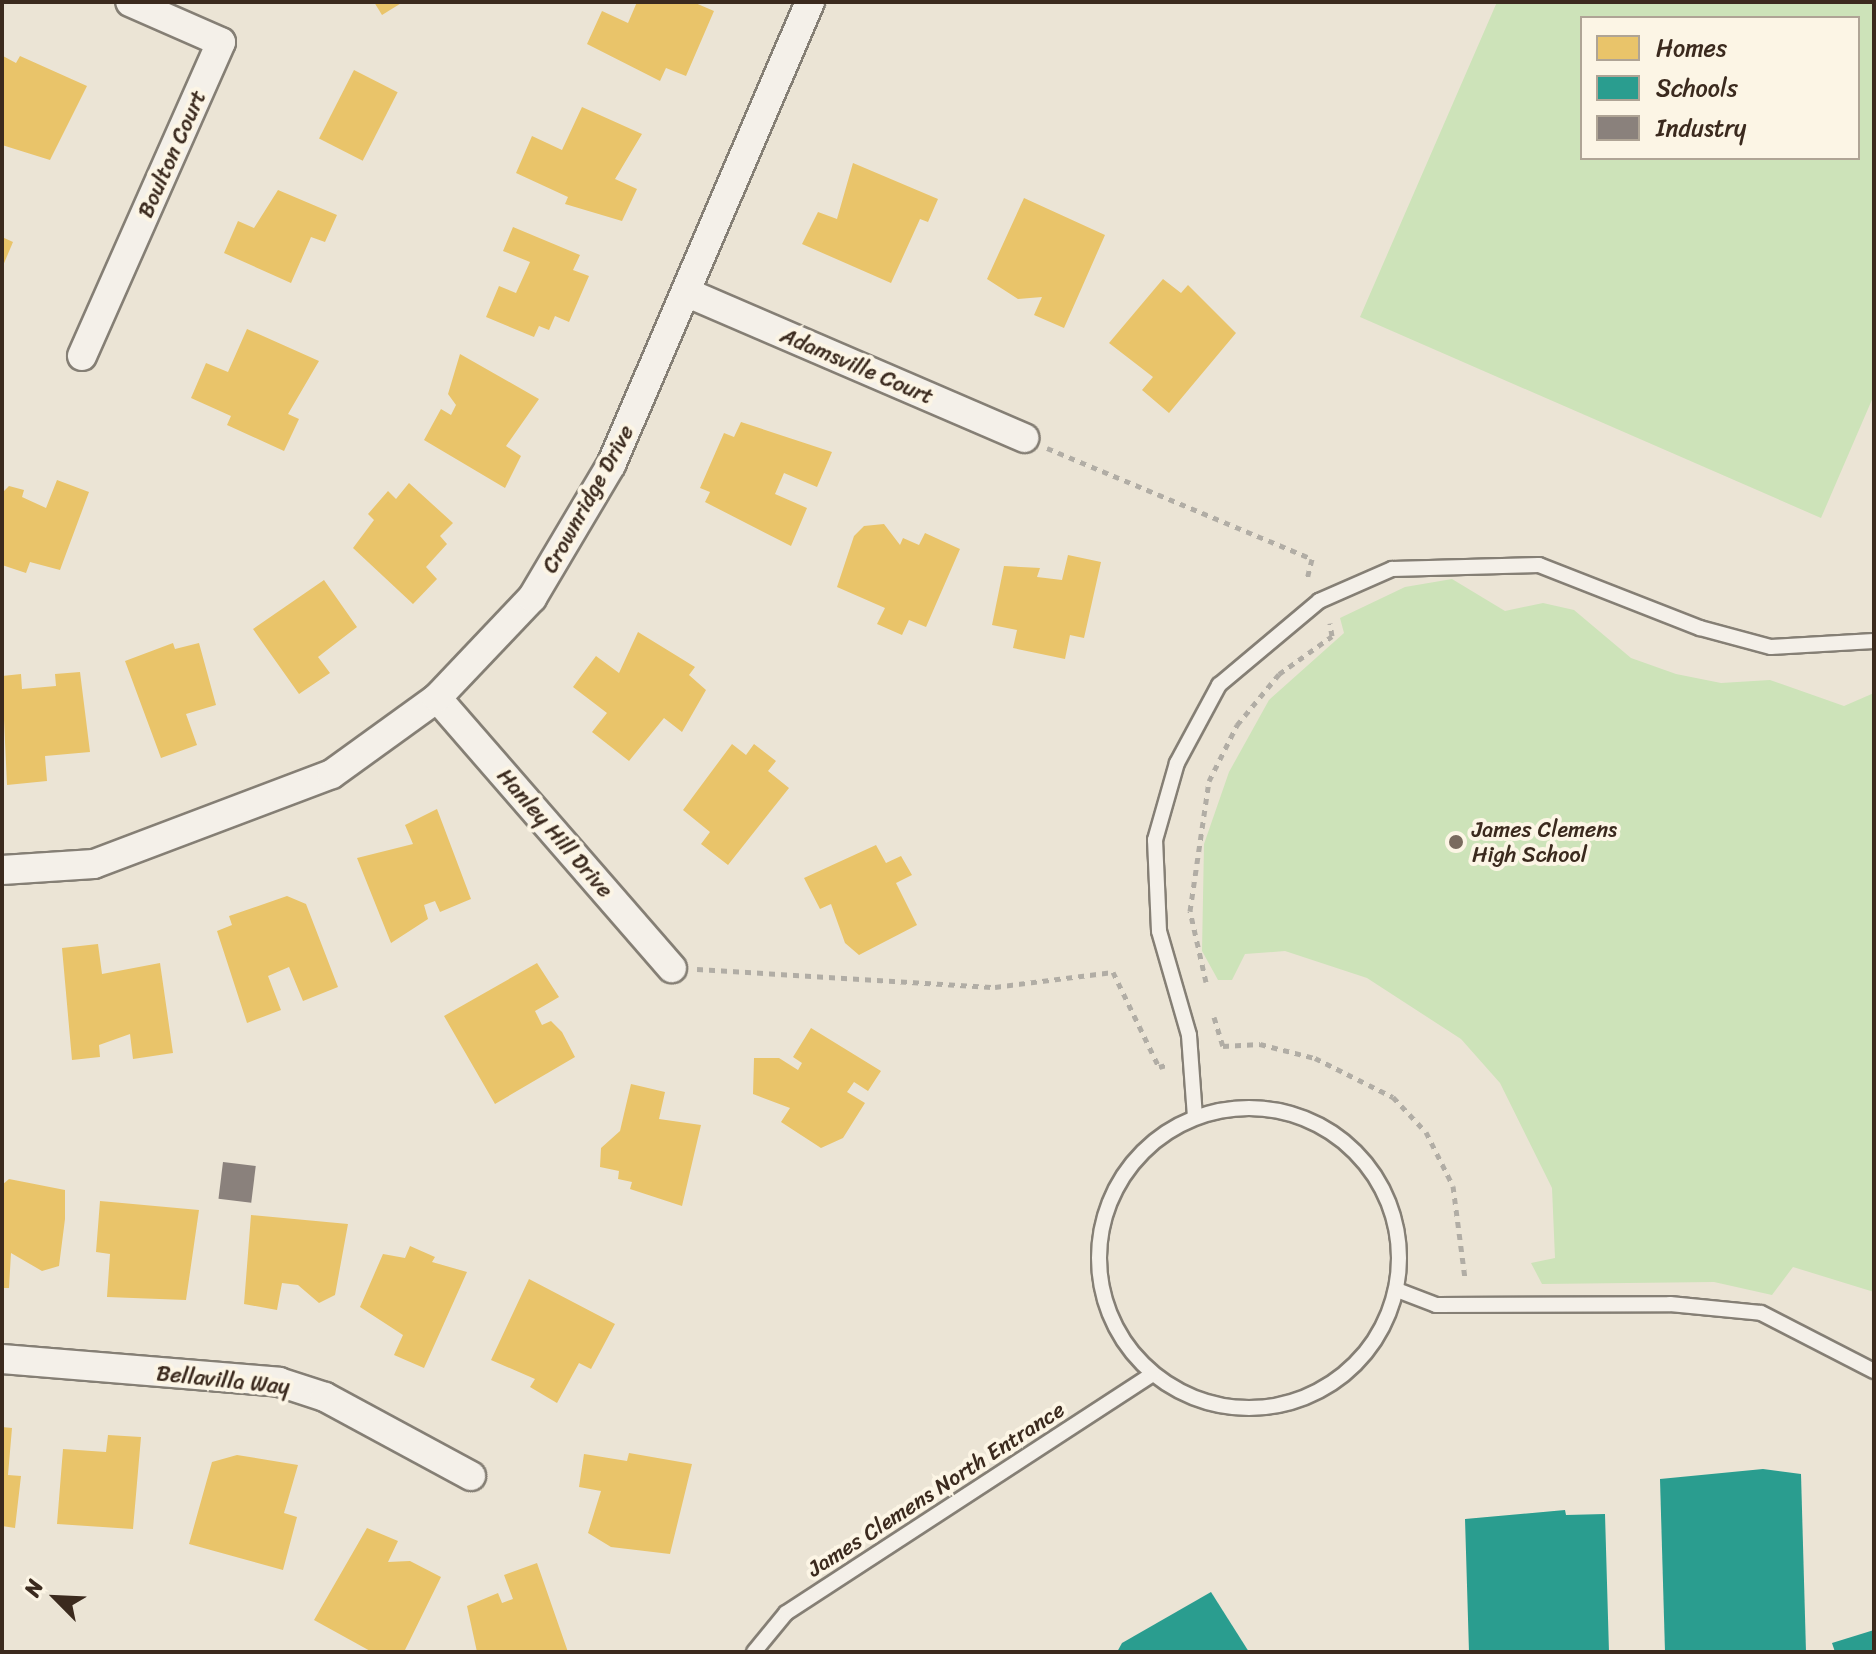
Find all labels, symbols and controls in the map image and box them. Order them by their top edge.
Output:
legend [1580,16,1860,160]
text: Homes [1656,27,1727,69]
text: Schools [1656,67,1738,109]
street label: Boulton Court [132,86,212,222]
text: Industry [1656,107,1746,149]
street label: Adamsville Court [777,322,937,410]
street label: Crownridge Drive [536,420,640,578]
street label: Hanley Hill Drive [492,763,618,903]
place label: James Clemens High School [1472,816,1619,868]
marker: James Clemens High School [1447,833,1465,851]
street label: Bellavilla Way [155,1360,291,1400]
street label: James Clemens North Entrance [802,1395,1070,1583]
north arrow [16,1558,96,1638]
text: N [13,1573,55,1603]

